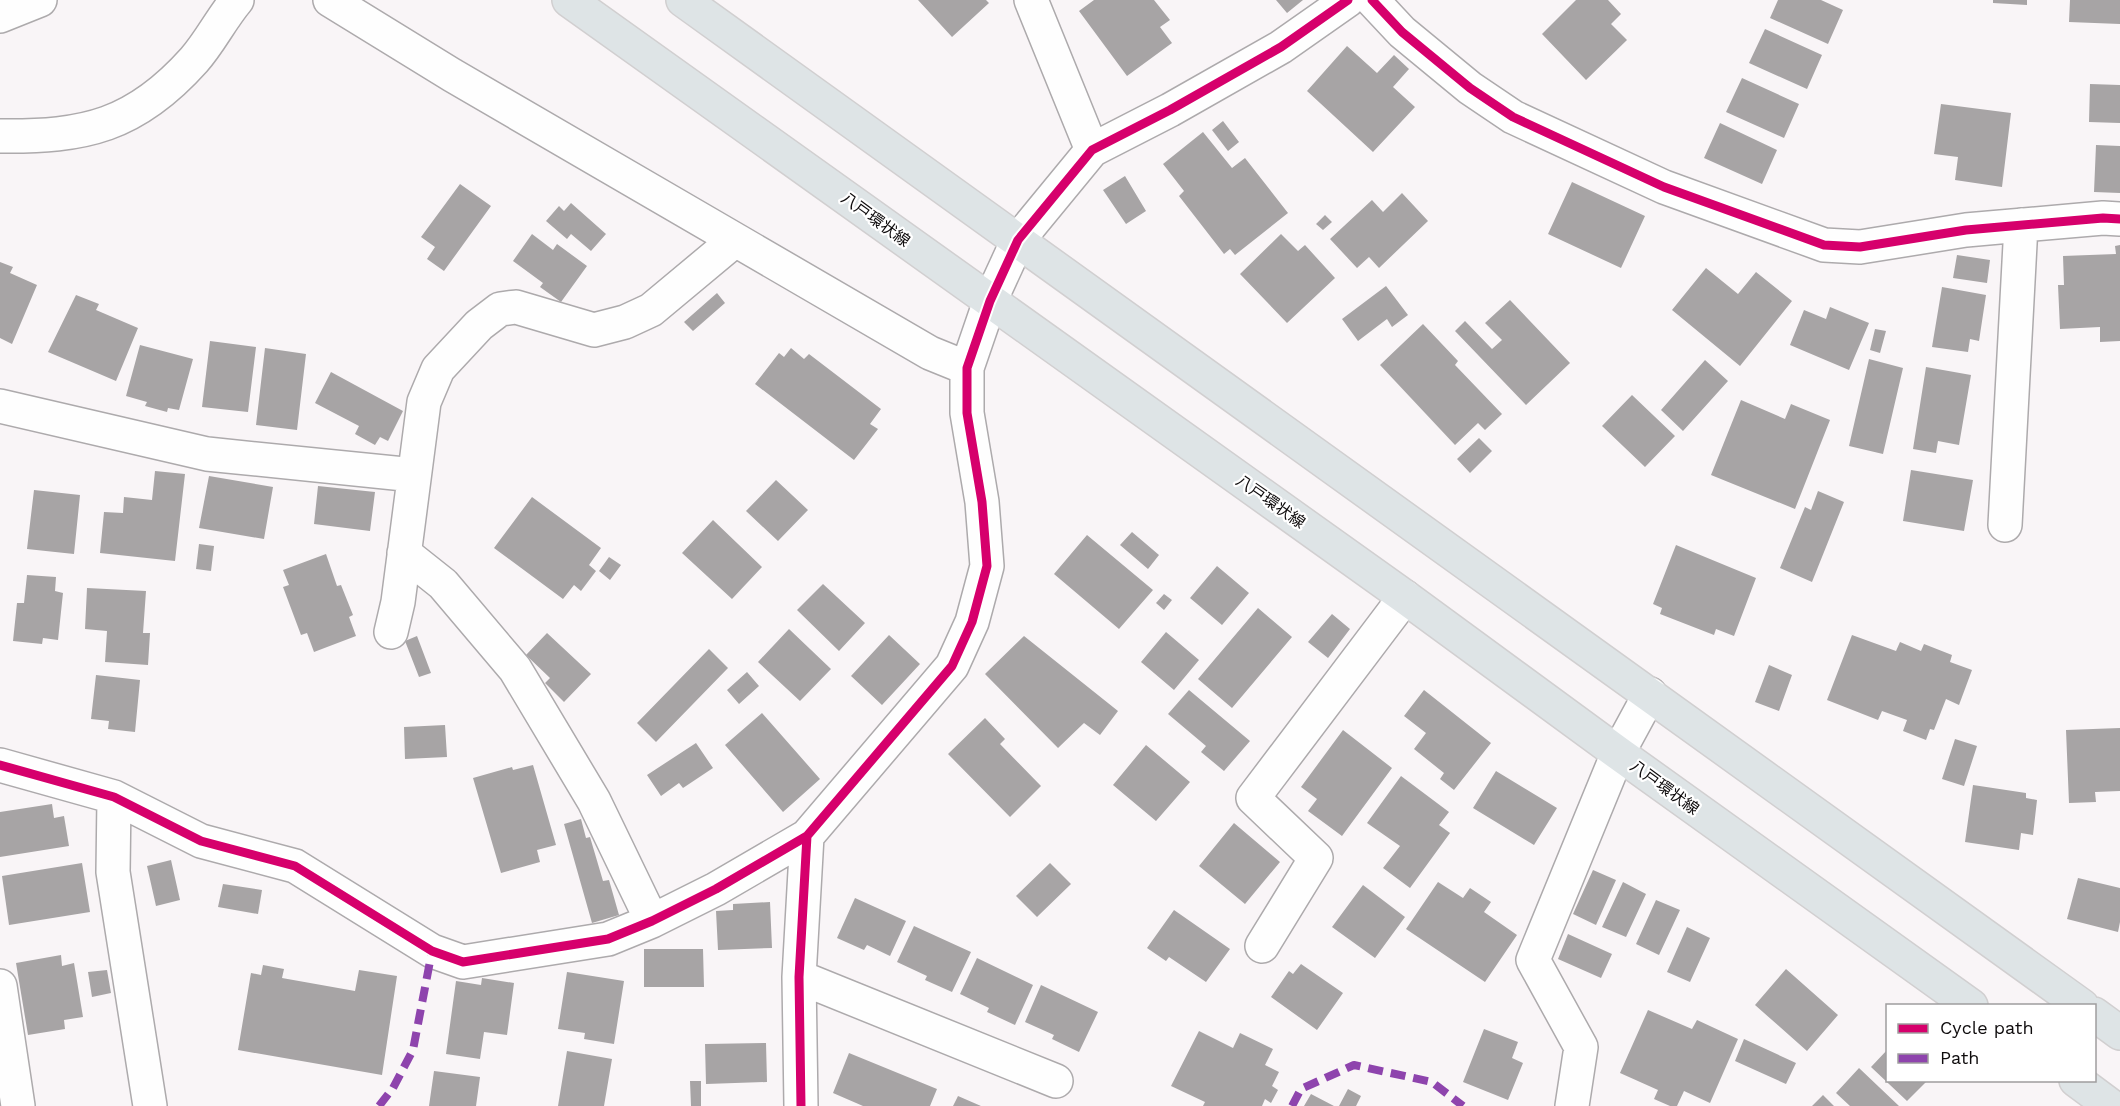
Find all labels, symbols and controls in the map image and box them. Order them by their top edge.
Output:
street label: 八戸環状線 [838,188,914,251]
street label: 八戸環状線 [1232,471,1309,532]
street label: 八戸環状線 [1627,756,1703,819]
legend [1886,1004,2096,1082]
text: Cycle path [1940,1017,2034,1038]
text: Path [1940,1047,1980,1068]

